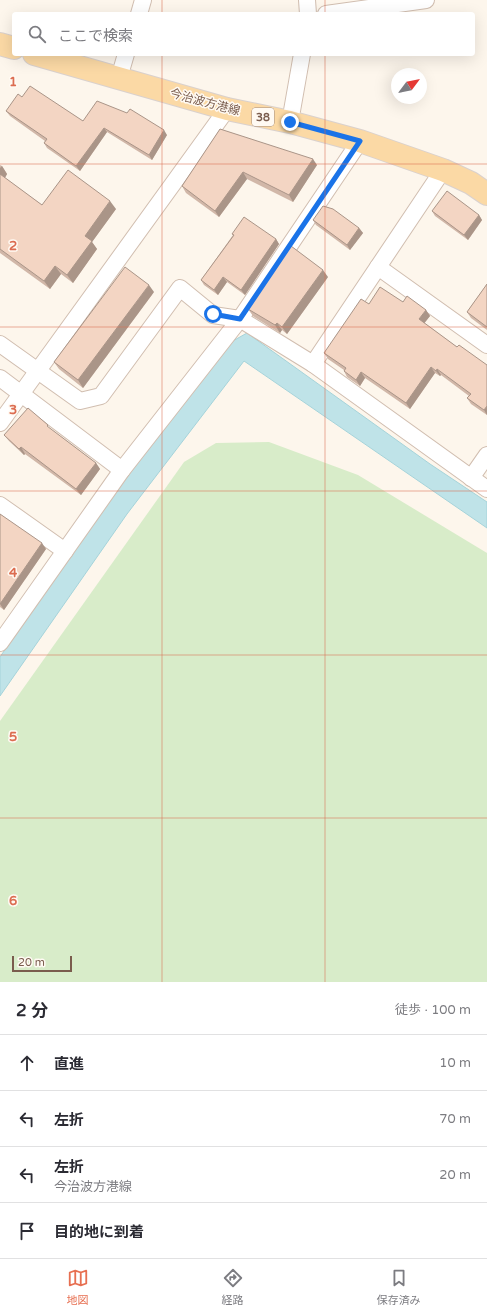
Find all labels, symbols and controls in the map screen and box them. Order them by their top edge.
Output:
search box [12,12,475,56]
icon: search [26,23,48,45]
text: ここで検索 [58,27,133,45]
north arrow [391,68,427,104]
text: 1 [9,74,17,90]
street label: 今治波方港線 [168,86,242,118]
road number: 38 [252,108,274,126]
route end [281,113,299,131]
text: 2 [9,238,17,254]
route start [204,305,222,323]
text: 3 [9,402,17,418]
text: 4 [9,565,18,581]
text: 5 [9,729,17,745]
text: 6 [9,893,17,909]
scale bar [12,954,72,973]
text: 20 m [18,956,45,969]
text: 2 分 [16,1000,48,1021]
text: 徒歩 · 100 m [395,1002,471,1018]
icon: ahead [16,1052,38,1074]
text: 直進 [54,1055,84,1073]
text: 10 m [439,1055,471,1071]
icon: left [16,1108,38,1130]
text: 左折 [54,1111,84,1129]
text: 70 m [439,1111,471,1127]
text: 左折 [54,1158,84,1176]
icon: left [16,1164,38,1186]
text: 20 m [439,1167,471,1183]
text: 今治波方港線 [54,1179,132,1195]
icon: arrive [16,1220,38,1242]
text: 目的地に到着 [54,1223,144,1241]
tab: 地図 [67,1267,89,1307]
tab: 経路 [222,1267,244,1307]
tab: 保存済み [377,1267,421,1307]

